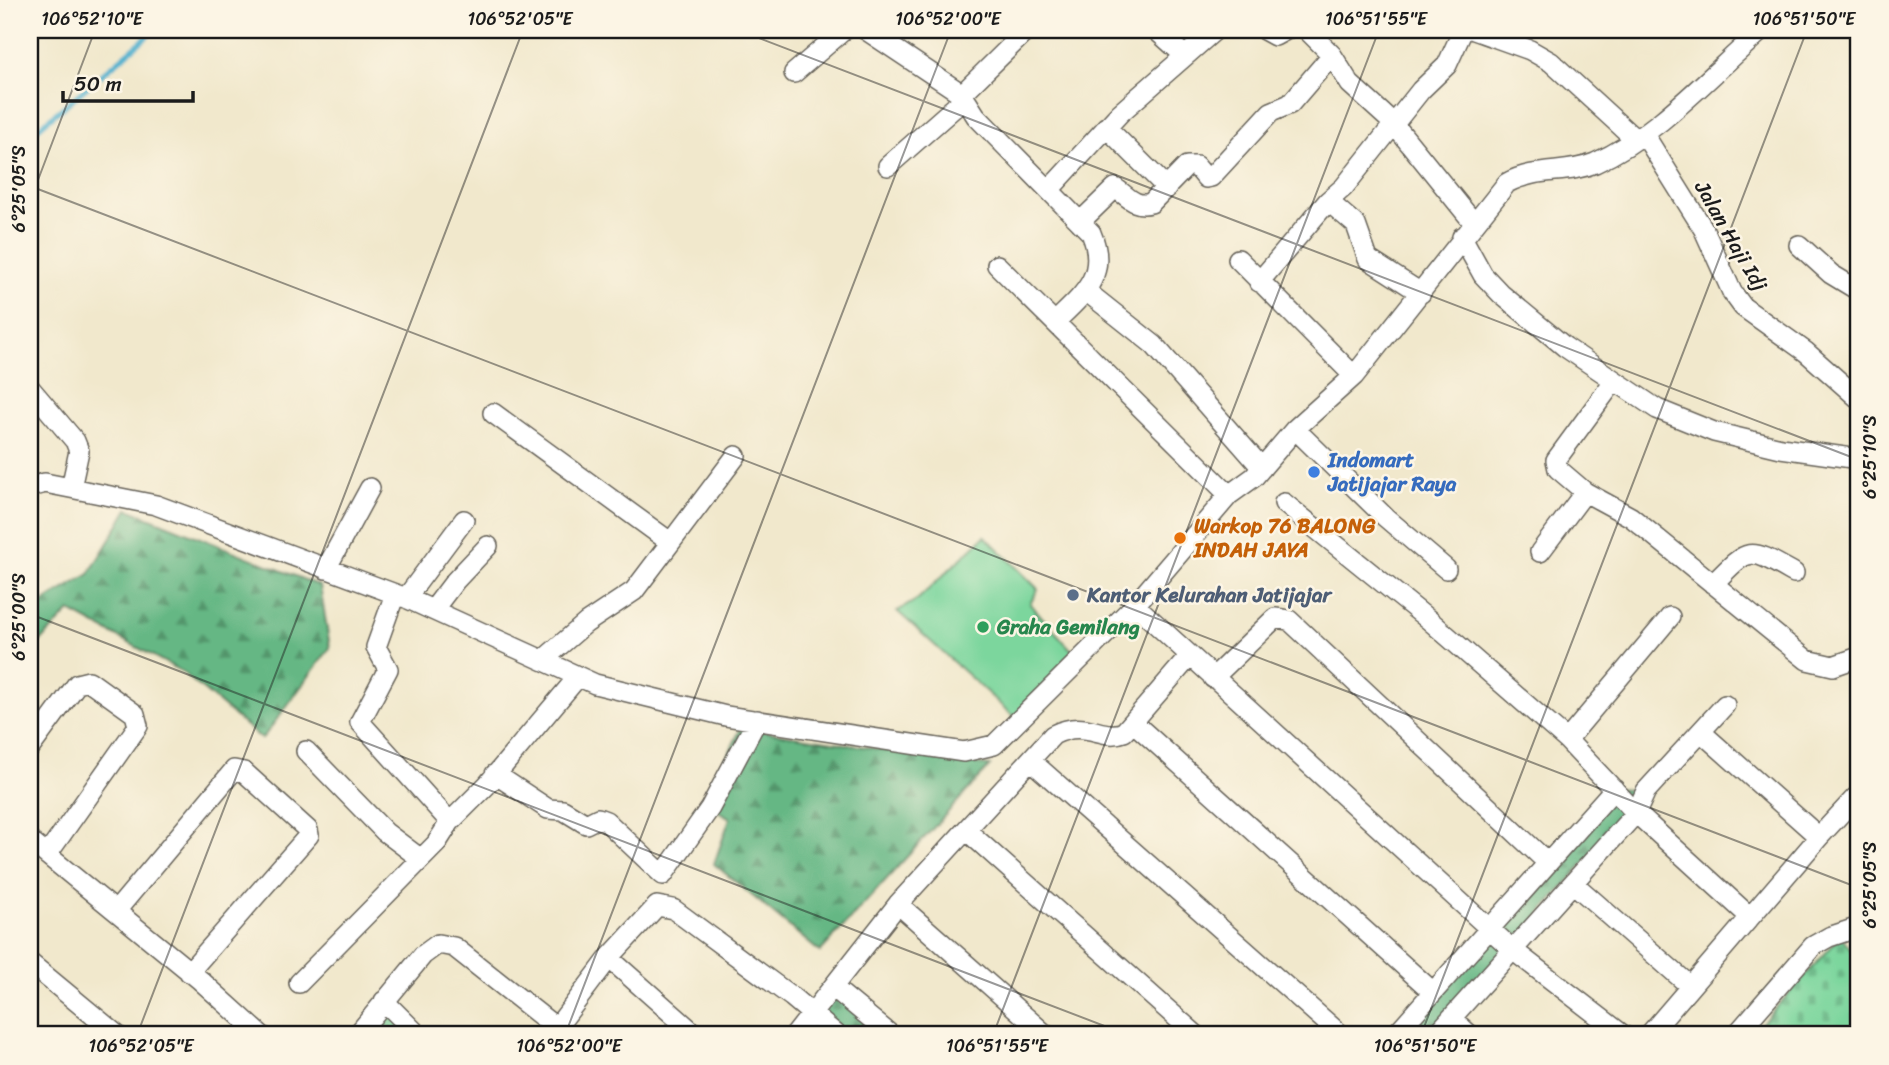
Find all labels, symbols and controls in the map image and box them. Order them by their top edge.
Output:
text: 106°52'10"E [41,3,144,35]
text: 106°52'05"E [468,3,573,35]
text: 106°52'00"E [895,3,1002,35]
text: 106°51'55"E [1325,3,1428,35]
text: 106°51'50"E [1753,3,1856,35]
scale bar [63,60,192,104]
text: 50 m [74,65,122,103]
text: 6°25'05"S [3,145,35,233]
street label: Jalan Haji Idj [1683,173,1778,299]
text: 6°25'10"S [1854,415,1886,499]
place label: Indomart Jatijajar Raya [1327,441,1457,503]
marker: Indomart Jatijajar Raya [1306,464,1322,480]
place label: Warkop 76 BALONG INDAH JAYA [1193,507,1376,569]
marker: Warkop 76 BALONG INDAH JAYA [1172,530,1188,546]
text: 6°25'00"S [3,573,35,661]
place label: Kantor Kelurahan Jatijajar [1086,576,1334,614]
marker: Kantor Kelurahan Jatijajar [1065,587,1081,603]
place label: Graha Gemilang [996,608,1140,646]
marker: Graha Gemilang [975,619,991,635]
text: 6°25'05"S [1854,841,1886,929]
text: 106°52'05"E [89,1030,194,1062]
text: 106°52'00"E [516,1030,623,1062]
text: 106°51'55"E [946,1030,1049,1062]
text: 106°51'50"E [1374,1030,1477,1062]

